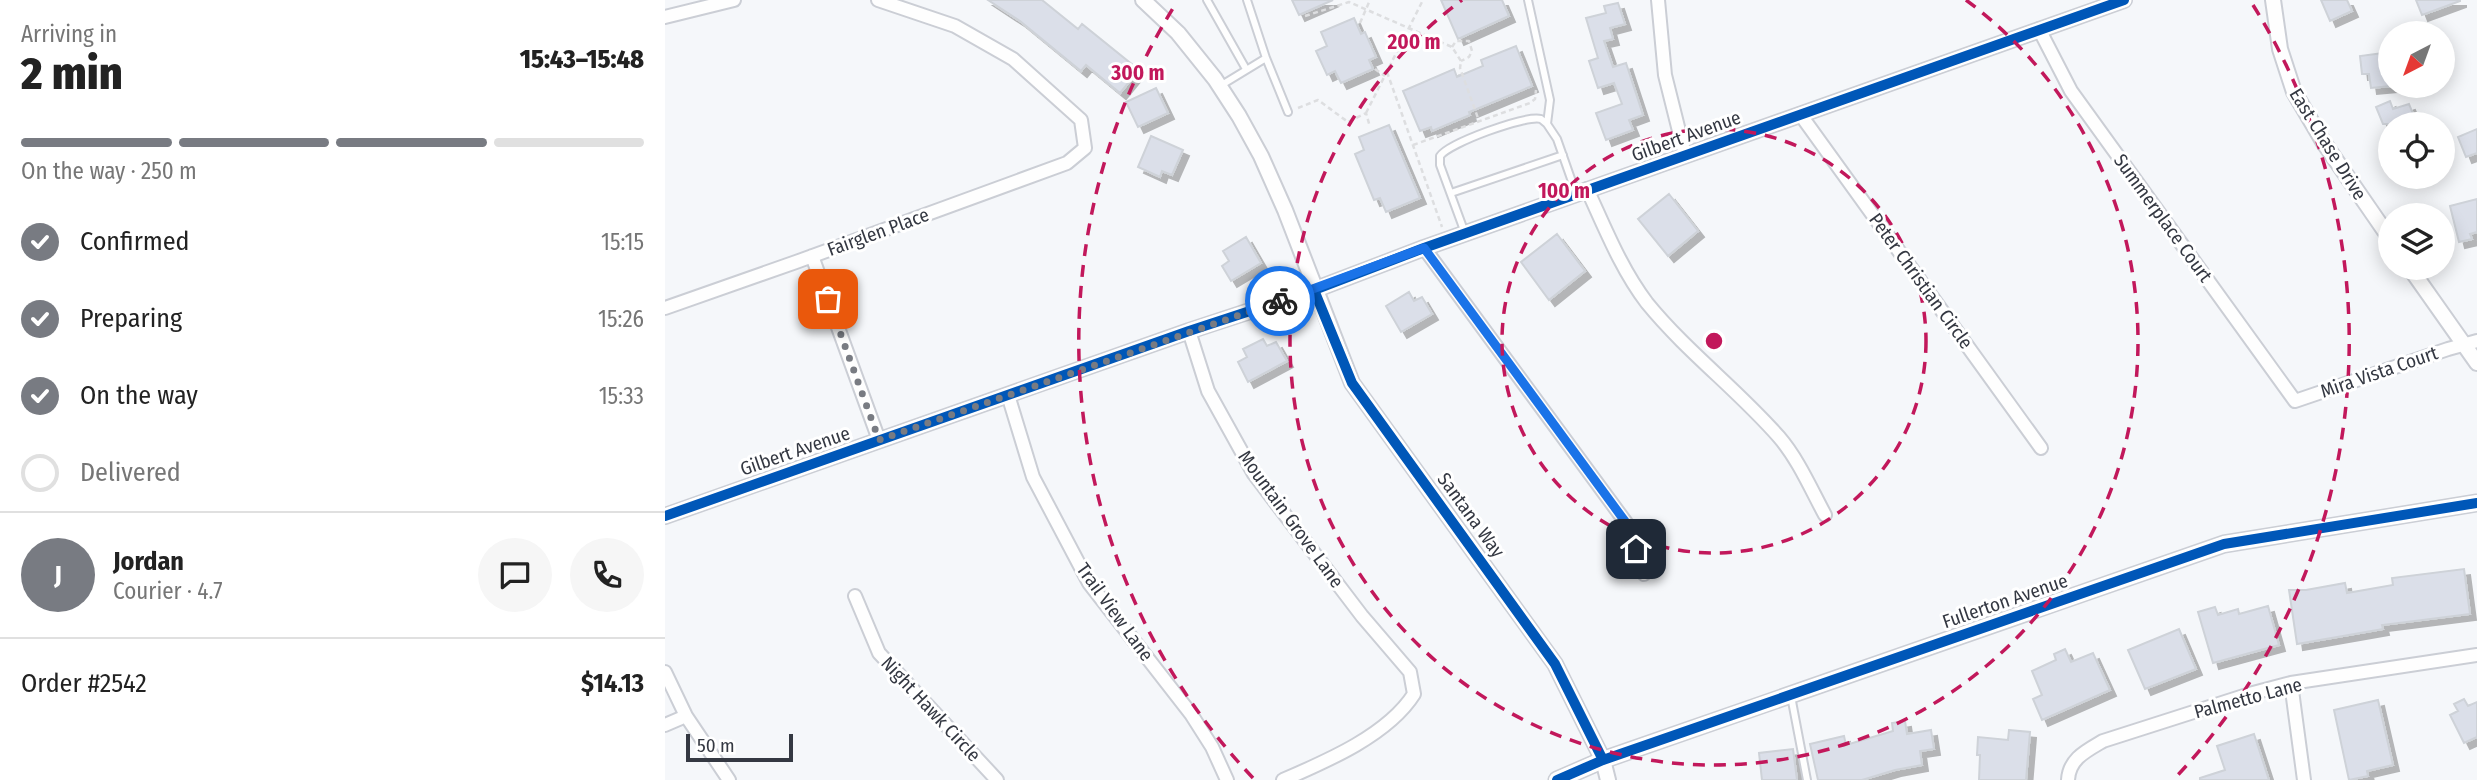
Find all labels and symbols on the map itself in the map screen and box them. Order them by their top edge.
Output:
north arrow [2378,21,2455,98]
text: 200 m [1386,29,1441,55]
text: 300 m [1110,60,1165,86]
street label: East Chase Drive [2284,84,2372,204]
street label: Gilbert Avenue [1628,106,1744,166]
street label: Summerplace Court [2109,150,2218,287]
text: 100 m [1538,178,1590,204]
street label: Fairglen Place [824,203,932,261]
street label: Peter Christian Circle [1864,209,1978,353]
courier [1245,266,1315,336]
pin [798,269,858,329]
centre of rings [1702,329,1726,353]
street label: Mira Vista Court [2317,341,2441,403]
street label: Gilbert Avenue [737,421,853,481]
street label: Mountain Grove Lane [1233,446,1349,592]
street label: Santana Way [1433,468,1510,562]
pin [1606,519,1666,579]
street label: Trail View Lane [1072,558,1158,666]
street label: Fullerton Avenue [1939,569,2071,633]
street label: Night Hawk Circle [876,652,986,766]
street label: Palmetto Lane [2192,673,2304,723]
scale bar [686,731,793,763]

